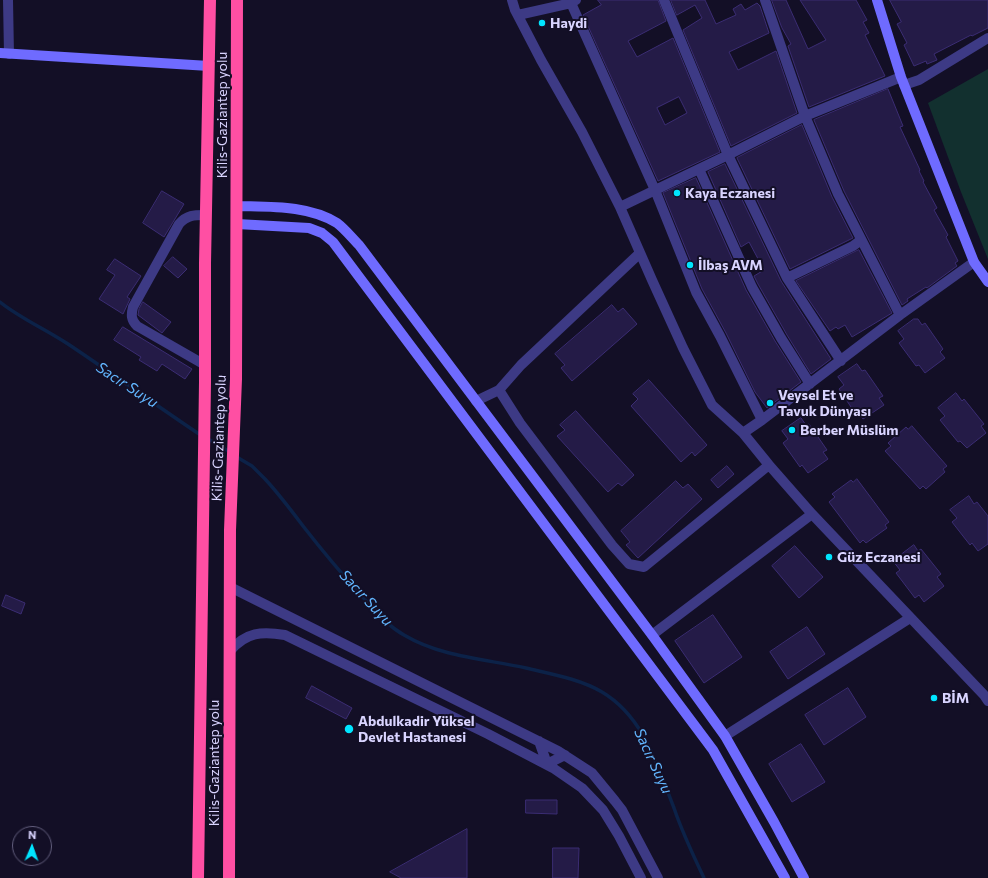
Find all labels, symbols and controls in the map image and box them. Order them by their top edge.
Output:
place label: Haydi [550,15,587,31]
marker: Haydi [537,18,547,28]
street label: Kilis-Gaziantep yolu [214,52,230,178]
place label: Kaya Eczanesi [685,185,775,201]
marker: Kaya Eczanesi [672,188,682,198]
place label: İlbaş AVM [698,257,763,273]
marker: İlbaş AVM [685,260,695,270]
water label: Sacır Suyu [93,358,161,412]
street label: Kilis-Gaziantep yolu [208,374,230,502]
place label: Veysel Et ve Tavuk Dünyası [778,387,871,420]
marker: Veysel Et ve Tavuk Dünyası [765,398,775,408]
place label: Berber Müslüm [800,422,898,438]
marker: Berber Müslüm [787,425,797,435]
place label: Güz Eczanesi [837,549,921,565]
marker: Güz Eczanesi [824,552,834,562]
water label: Sacır Suyu [336,566,396,630]
place label: BİM [942,690,969,706]
marker: BİM [929,693,939,703]
street label: Kilis-Gaziantep yolu [206,700,222,826]
place label: Abdulkadir Yüksel Devlet Hastanesi [358,713,475,746]
marker: Abdulkadir Yüksel Devlet Hastanesi [343,723,355,735]
water label: Sacır Suyu [630,725,676,797]
north arrow [12,826,52,866]
text: N [28,828,37,841]

